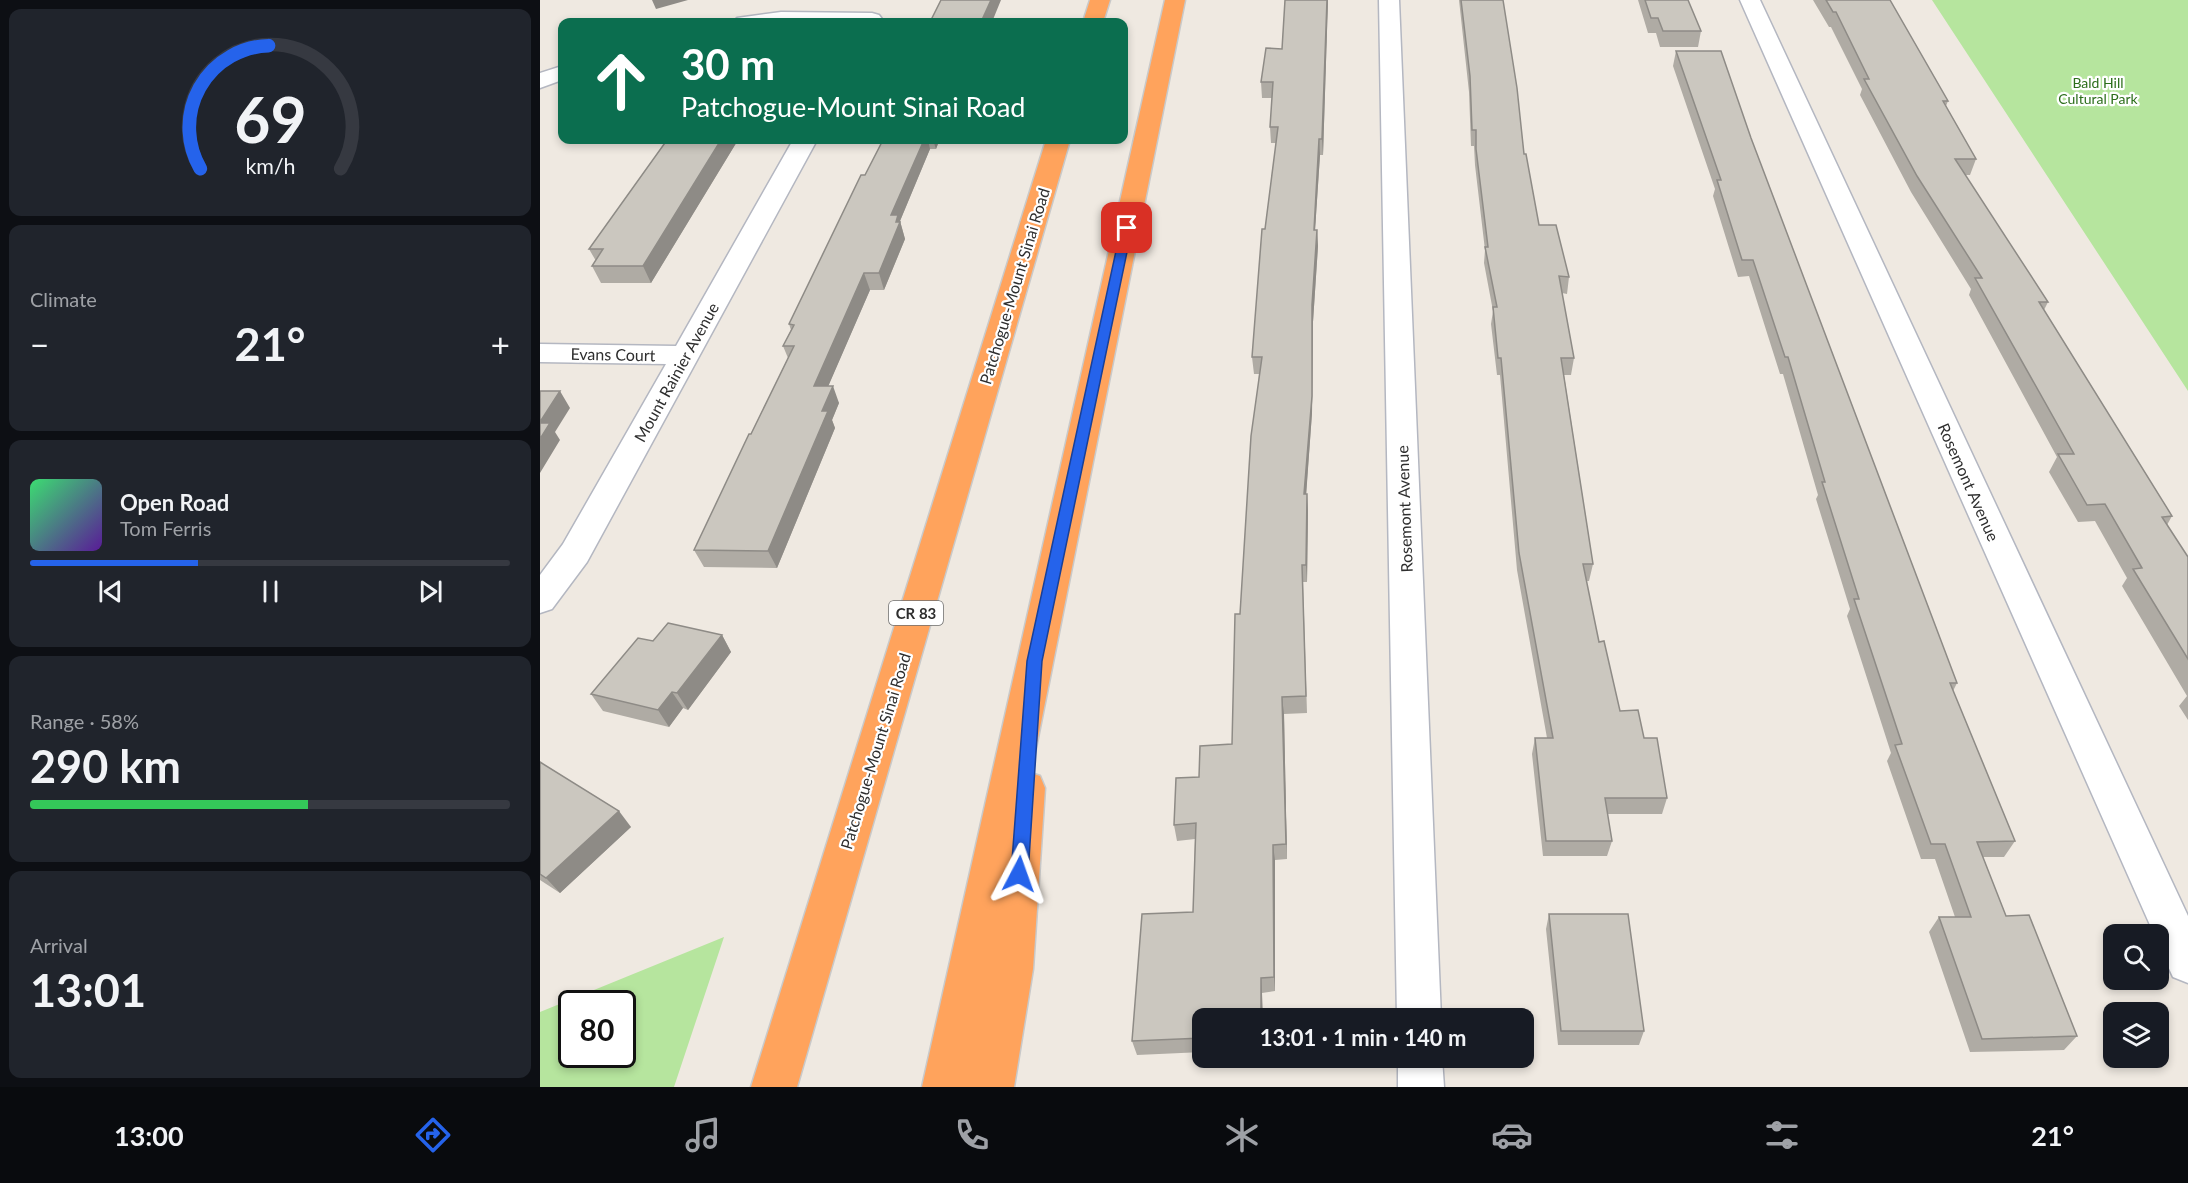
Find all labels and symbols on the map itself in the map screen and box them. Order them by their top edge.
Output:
park label: Bald Hill Cultural Park [2058,74,2139,107]
street label: Patchogue-Mount Sinai Road [975,186,1053,386]
pin [1101,202,1152,253]
street label: Mount Rainier Avenue [630,299,722,445]
street label: Evans Court [570,344,656,364]
street label: Rosemont Avenue [1934,420,2004,544]
street label: Rosemont Avenue [1392,445,1416,573]
road number: CR 83 [889,601,943,625]
street label: Patchogue-Mount Sinai Road [836,651,914,851]
position arrow [987,842,1051,906]
speed limit sign: 80 [558,990,636,1068]

